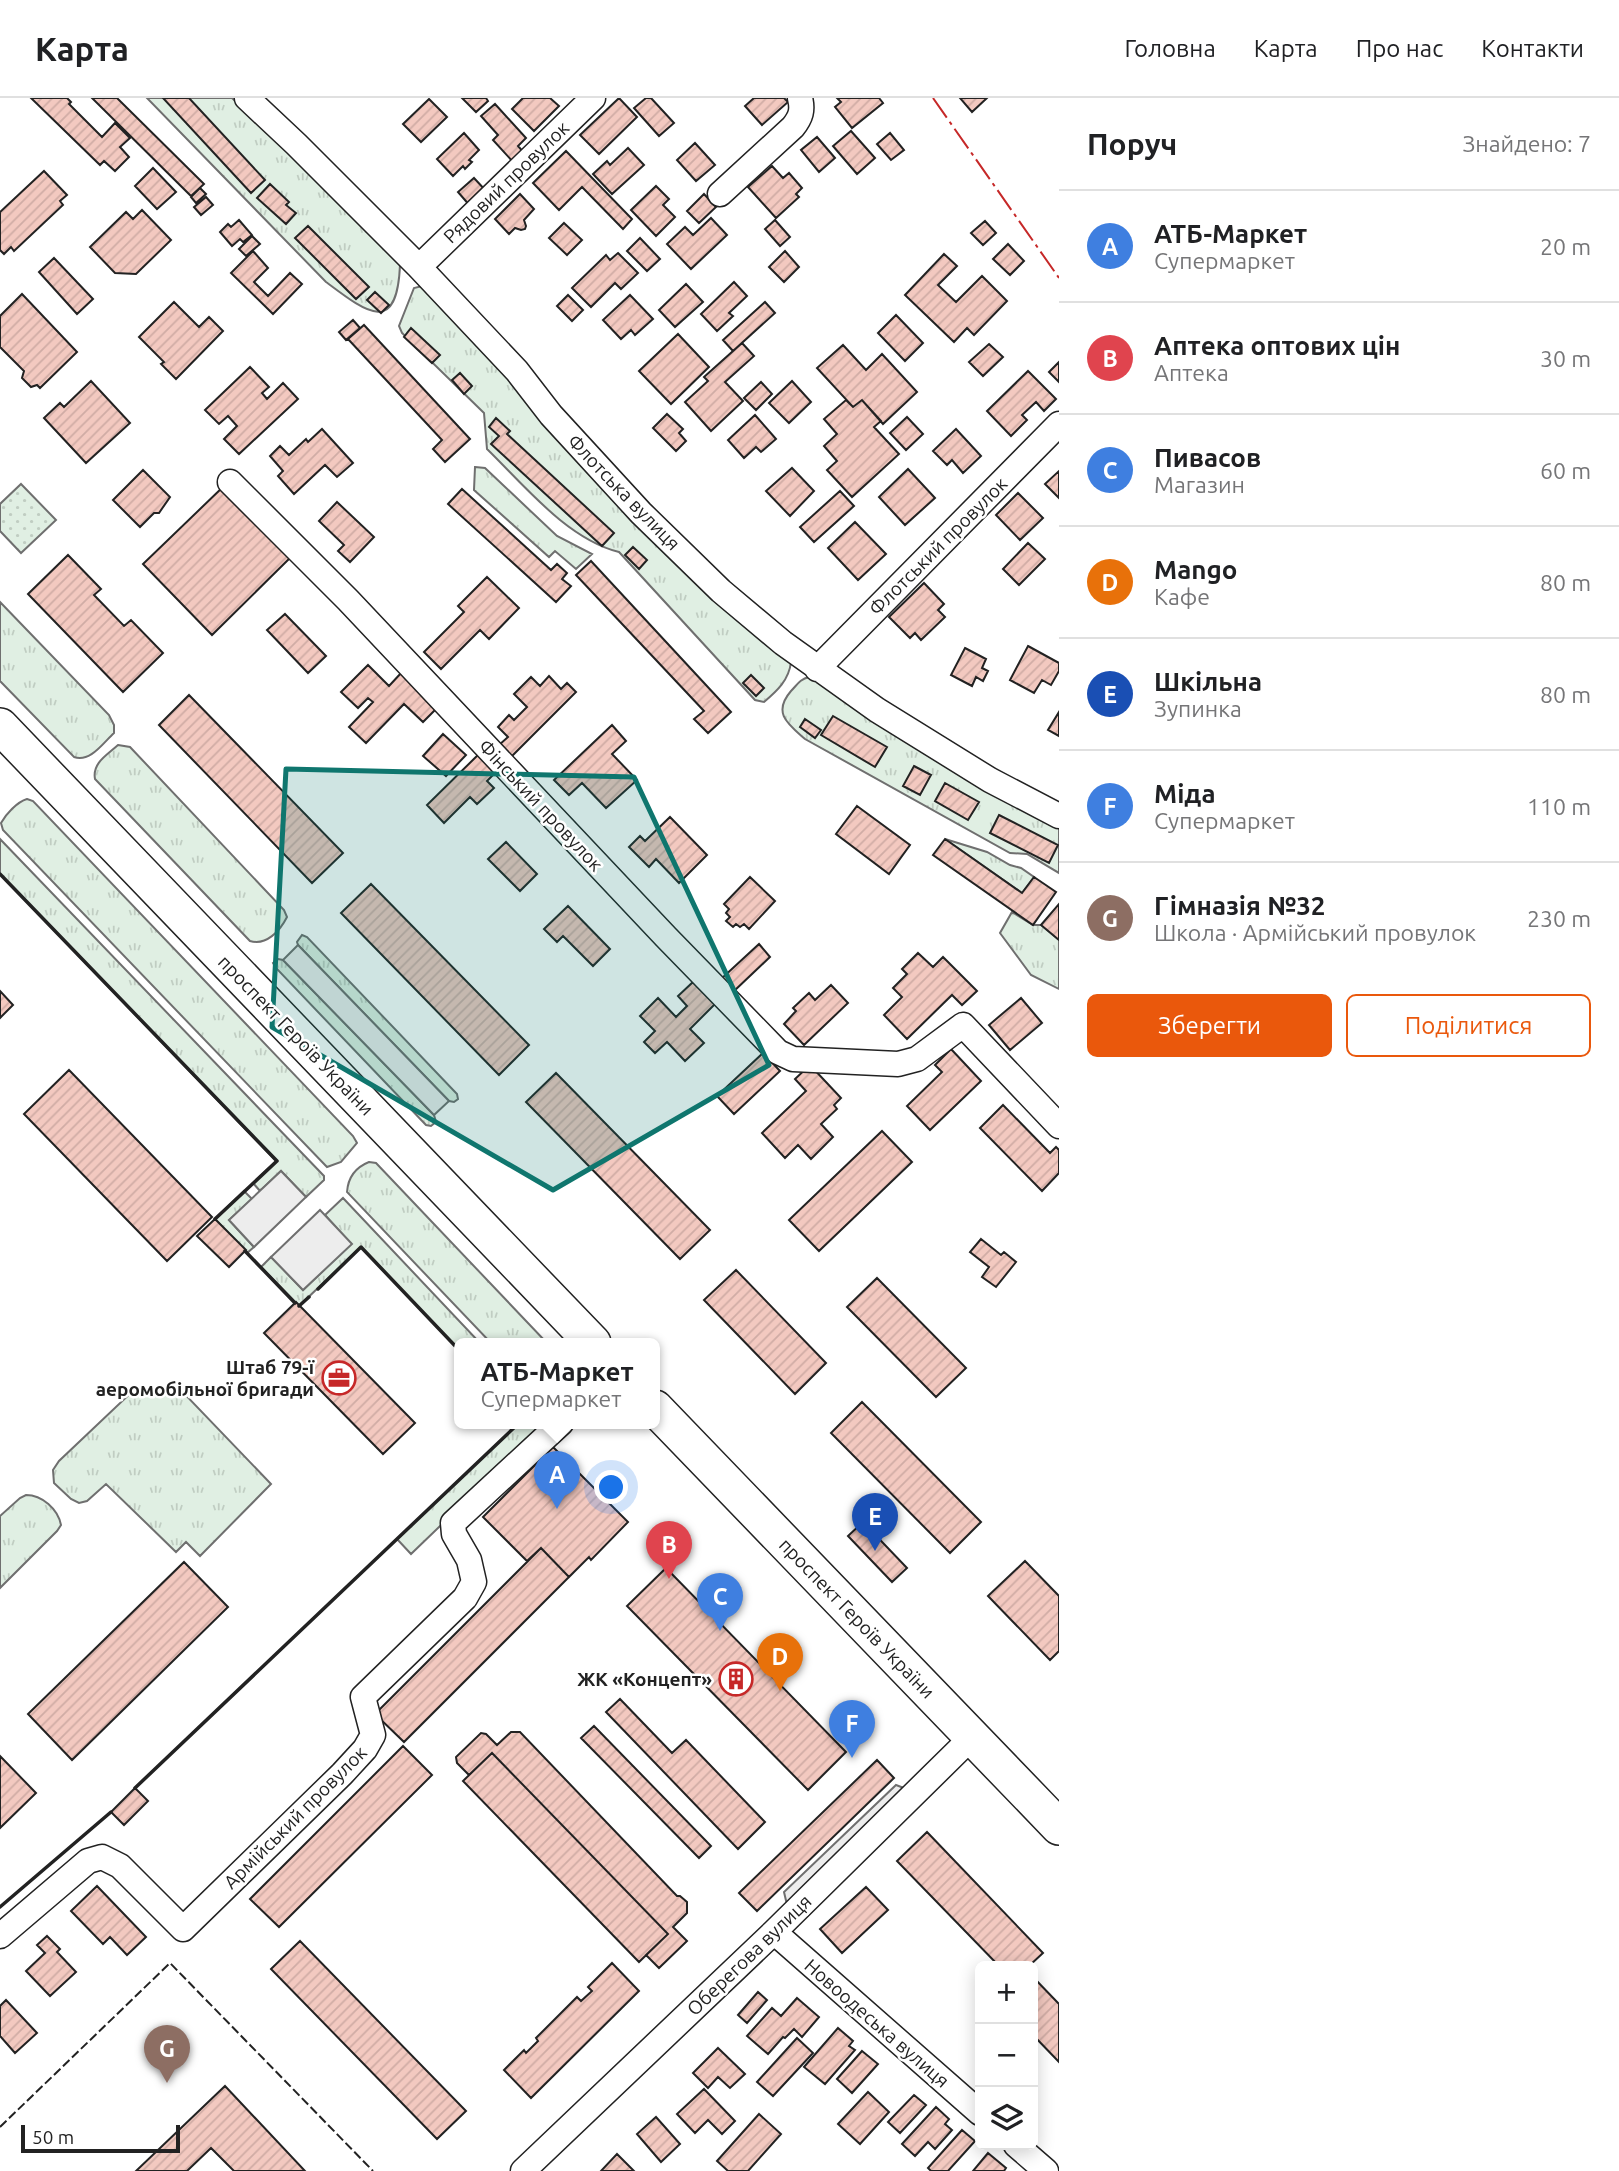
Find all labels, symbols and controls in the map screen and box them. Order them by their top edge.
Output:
text: Карта [35,30,129,67]
text: Головна [1124,35,1216,62]
text: Карта [1254,35,1318,62]
text: Про нас [1356,35,1443,62]
text: Контакти [1481,35,1584,62]
street label: Рядовий провулок [439,116,573,247]
text: Поруч [1087,127,1177,161]
text: Знайдено: 7 [1462,131,1591,156]
text: АТБ-Маркет [1154,219,1307,248]
text: A [1102,234,1118,259]
text: 20 m [1540,234,1591,259]
text: Супермаркет [1154,248,1295,273]
text: Аптека оптових цін [1154,331,1400,360]
text: B [1102,346,1118,371]
text: 30 m [1540,346,1591,371]
text: Аптека [1154,360,1229,385]
street label: Флотська вулиця [563,430,685,554]
text: Пивасов [1154,443,1261,472]
text: C [1103,458,1117,483]
text: 60 m [1540,458,1591,483]
street label: Флотський провулок [864,472,1012,620]
text: Магазин [1154,472,1245,497]
text: Mango [1154,555,1237,584]
text: D [1102,570,1118,595]
text: 80 m [1540,570,1591,595]
text: Кафе [1154,584,1210,609]
text: Шкільна [1154,667,1262,696]
text: E [1103,682,1117,707]
text: 80 m [1540,682,1591,707]
text: Зупинка [1154,696,1242,721]
street label: Фінський провулок [474,735,608,876]
text: Міда [1154,779,1216,808]
text: F [1104,794,1116,819]
text: 110 m [1527,794,1591,819]
text: Супермаркет [1154,808,1295,833]
text: Гімназія №32 [1154,891,1326,920]
text: G [1102,906,1118,931]
text: 230 m [1527,906,1591,931]
text: Школа · Армійський провулок [1154,920,1476,945]
street label: проспект Героїв України [214,950,378,1120]
button: Зберегти [1087,994,1332,1057]
button: Поділитися [1346,994,1591,1057]
popup [454,1338,660,1429]
place label: Штаб 79-ї аеромобільної бригади [96,1356,315,1400]
text: АТБ-Маркет [480,1357,634,1386]
office icon: Штаб 79-ї аеромобільної бригади [320,1359,358,1397]
text: Супермаркет [480,1386,621,1411]
pin: A [534,1451,580,1509]
your location [594,1470,628,1504]
pin: E [852,1493,898,1551]
pin: B [646,1521,692,1579]
street label: проспект Героїв України [775,1533,939,1703]
pin: C [697,1573,743,1631]
pin: D [757,1633,803,1691]
building icon: ЖК «Концепт» [717,1660,755,1698]
place label: ЖК «Концепт» [577,1668,712,1690]
pin: F [829,1700,875,1758]
street label: Армійський провулок [219,1741,371,1893]
street label: Оберегова вулиця [682,1890,816,2020]
street label: Новоодеська вулиця [800,1954,954,2092]
map controls [975,1961,1038,2150]
button: + [975,1961,1038,2024]
button: − [975,2024,1038,2087]
pin: G [144,2025,190,2083]
button: layers [975,2087,1038,2150]
scale bar [21,2122,180,2154]
text: 50 m [32,2126,74,2148]

